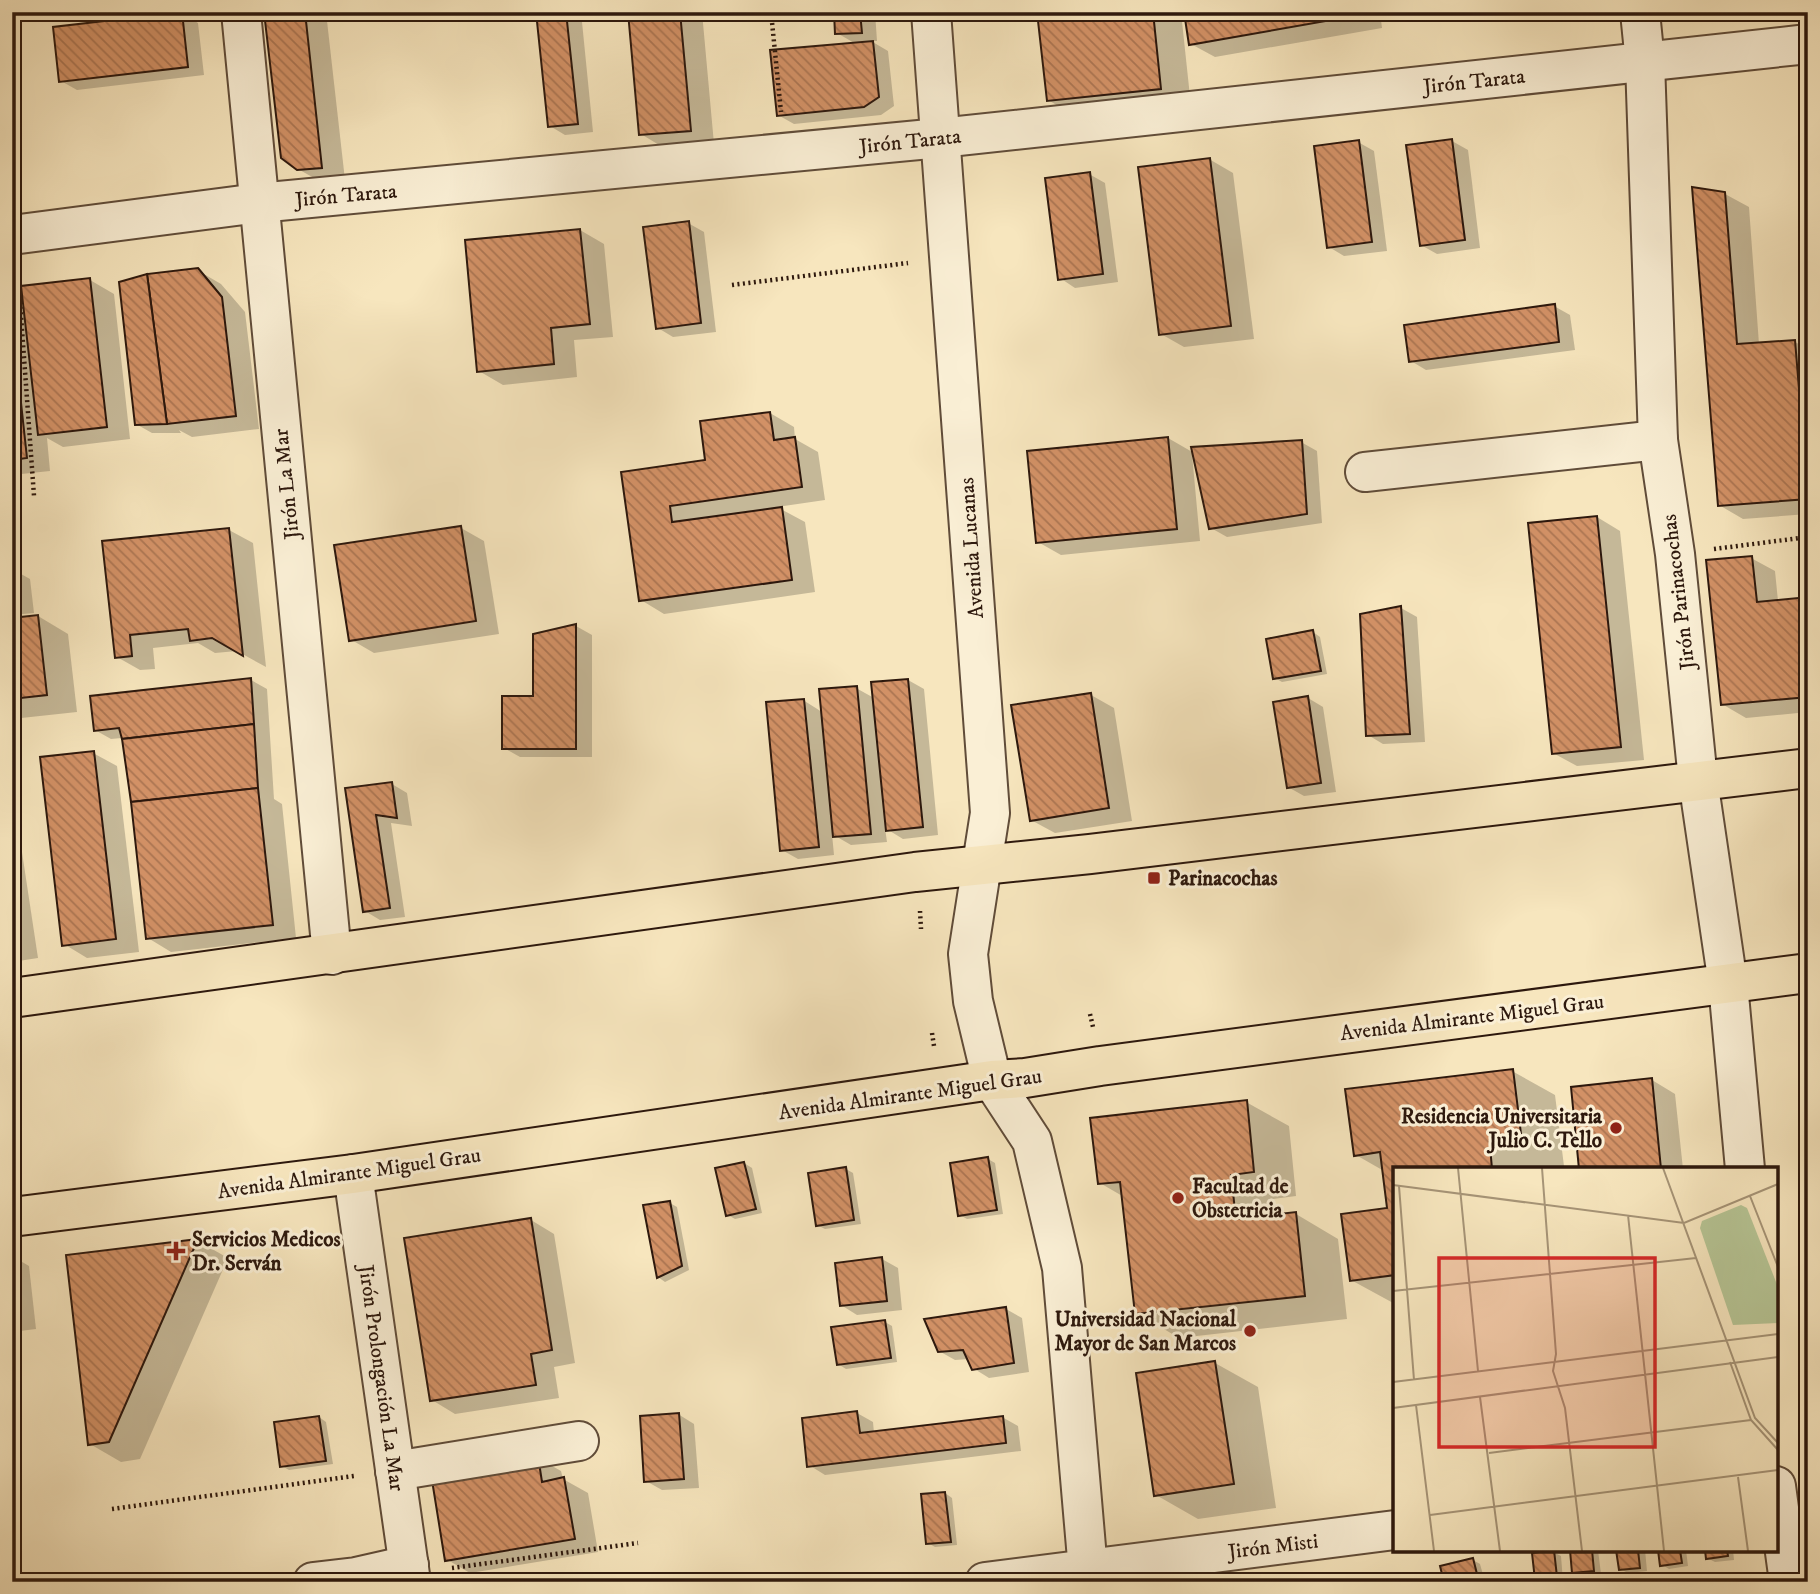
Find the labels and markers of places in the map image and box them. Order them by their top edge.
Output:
place label: Parinacochas [1168,866,1277,892]
marker: Parinacochas [1146,870,1162,886]
place label: Residencia Universitaria Julio C. Tello [1401,1104,1603,1154]
marker: Residencia Universitaria Julio C. Tello [1608,1120,1624,1136]
place label: Facultad de Obstetricia [1192,1174,1289,1224]
marker: Facultad de Obstetricia [1170,1190,1186,1206]
place label: Servicios Medicos Dr. Serván [192,1227,340,1277]
marker: Servicios Medicos Dr. Serván [166,1241,186,1261]
place label: Universidad Nacional Mayor de San Marcos [1054,1307,1237,1357]
marker: Universidad Nacional Mayor de San Marcos [1242,1323,1258,1339]

